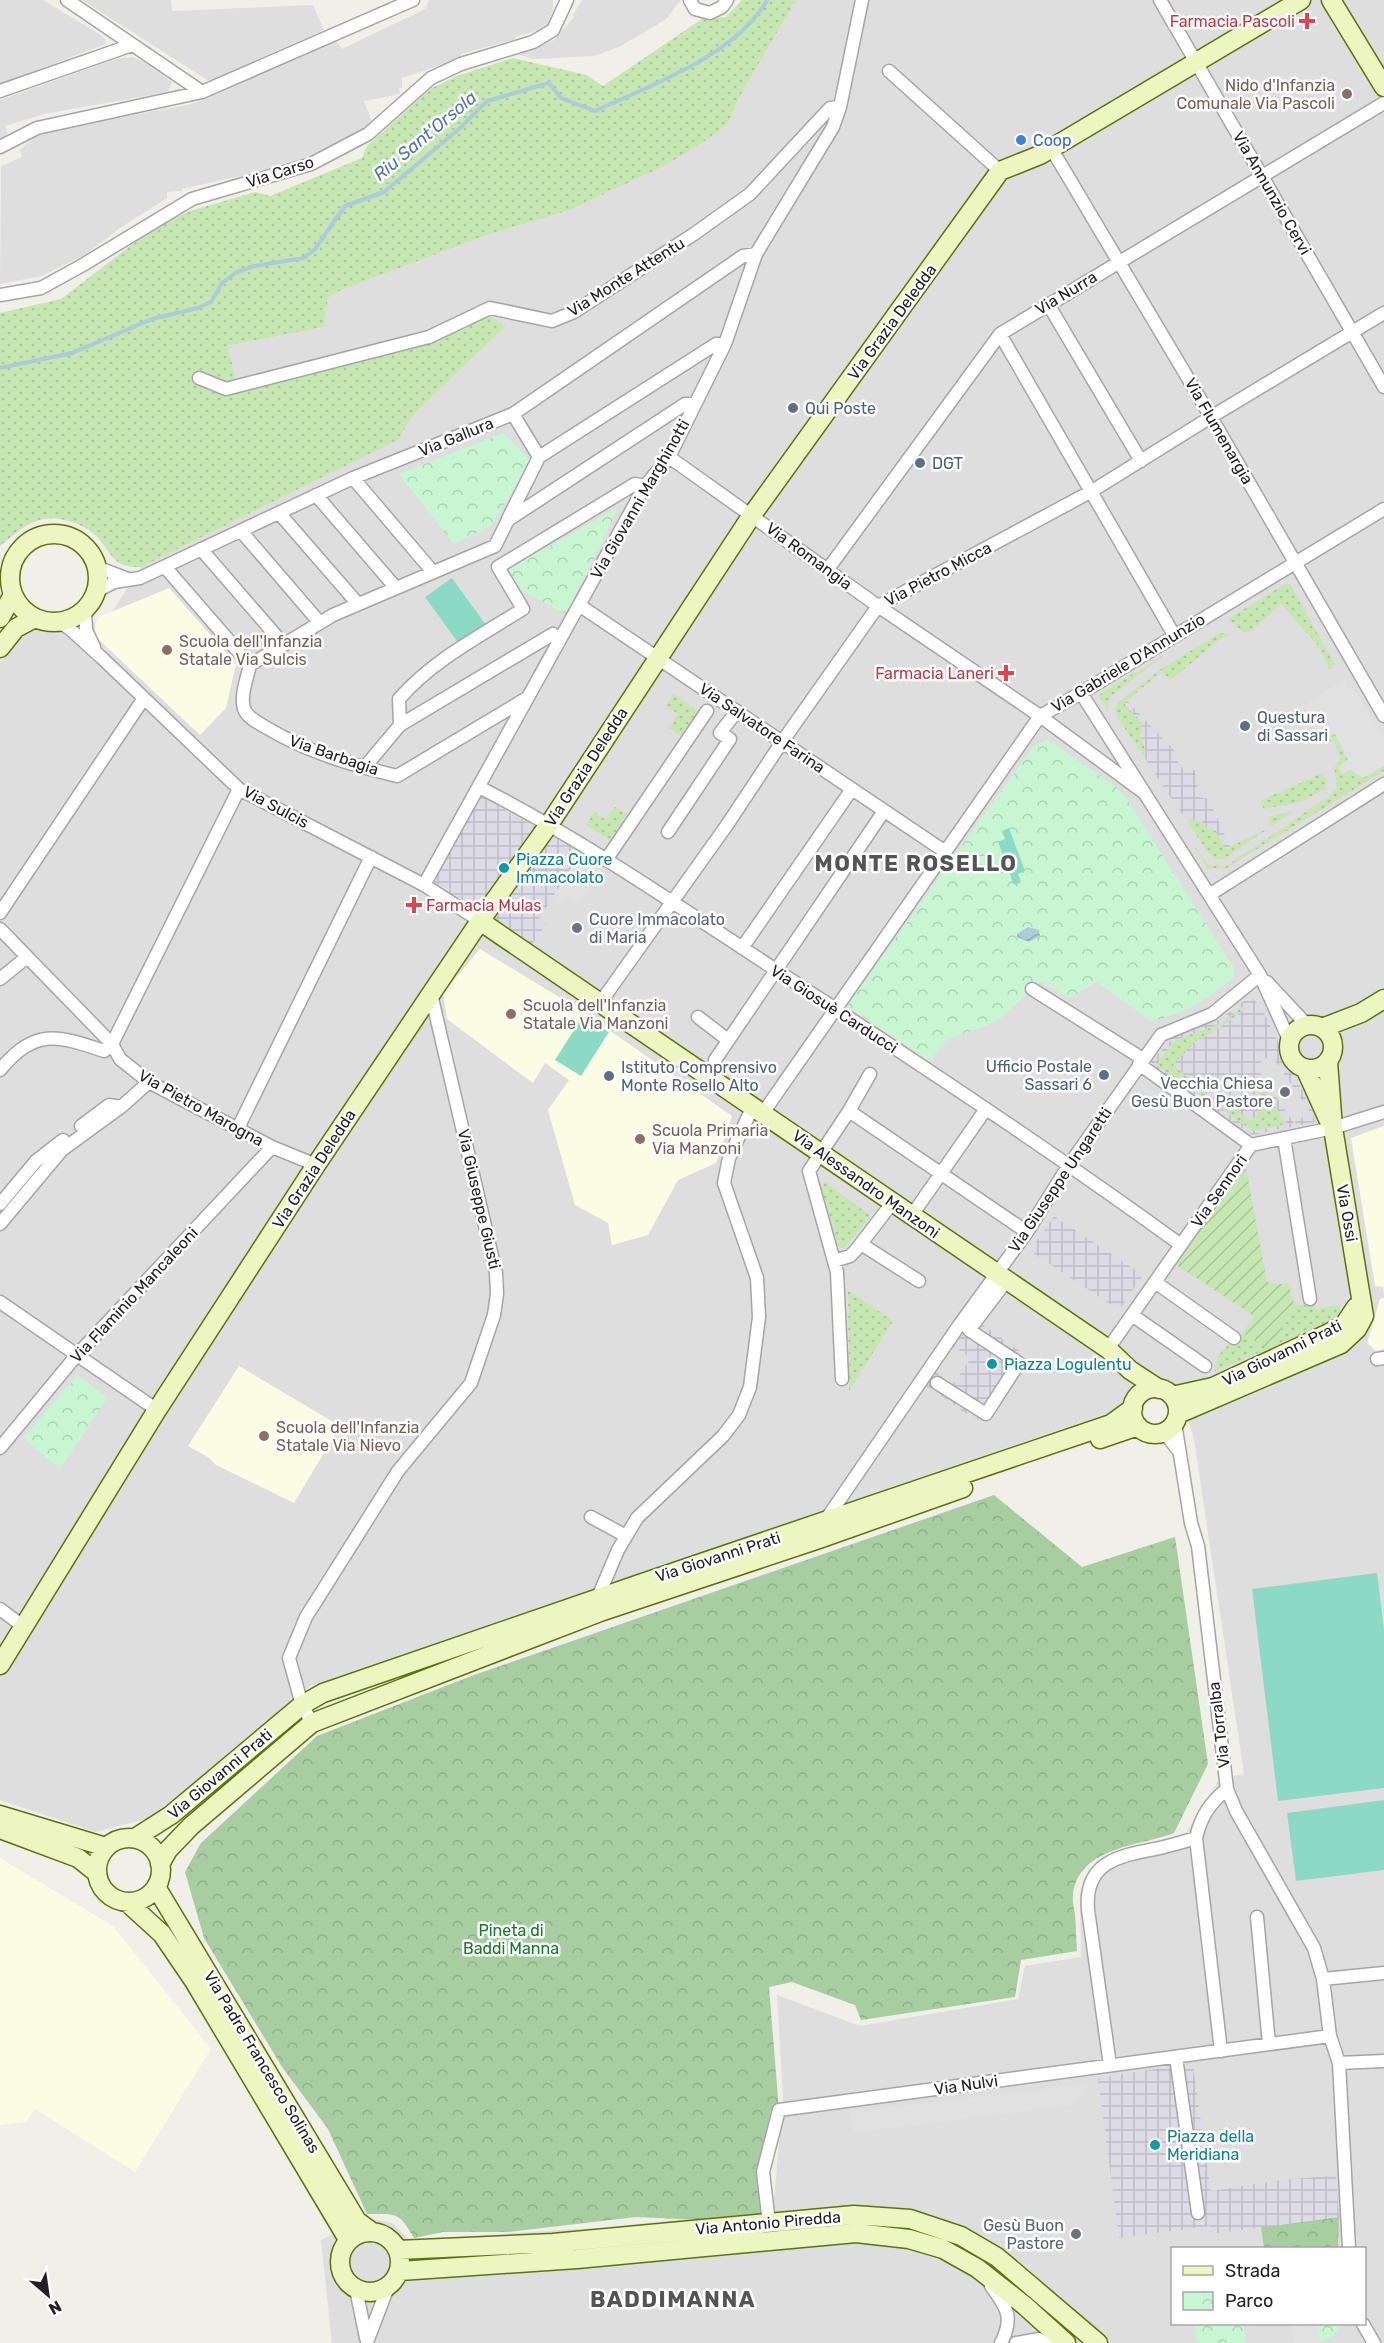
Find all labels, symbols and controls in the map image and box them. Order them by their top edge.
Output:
place label: Farmacia Pascoli [1170,12,1295,31]
marker: Farmacia Pascoli [1300,14,1314,28]
place label: Nido d'Infanzia Comunale Via Pascoli [1177,76,1335,113]
water label: Riu Sant'Orsola [369,86,482,186]
marker: Nido d'Infanzia Comunale Via Pascoli [1340,87,1354,101]
street label: Via Annunzio Cervi [1229,128,1315,258]
place label: Coop [1033,131,1072,150]
marker: Coop [1014,133,1028,147]
street label: Via Carso [244,152,316,192]
street label: Via Monte Attentu [564,233,688,321]
street label: Via Grazia Deledda [844,261,940,383]
street label: Via Nurra [1032,267,1100,319]
street label: Via Flumenargia [1181,374,1257,488]
place label: Qui Poste [805,399,876,418]
marker: Qui Poste [786,401,800,415]
street label: Via Gallura [416,413,496,461]
street label: Via Giovanni Marghinotti [587,416,693,582]
place label: DGT [932,454,963,473]
marker: DGT [913,456,927,470]
street label: Via Romangia [762,518,856,594]
street label: Via Pietro Micca [881,538,995,610]
street label: Via Gabriele D'Annunzio [1048,610,1208,716]
place label: Scuola dell'Infanzia Statale Via Sulcis [179,632,322,669]
marker: Scuola dell'Infanzia Statale Via Sulcis [160,643,174,657]
place label: Farmacia Laneri [875,664,994,683]
marker: Farmacia Laneri [999,666,1013,680]
street label: Via Salvatore Farina [696,679,828,777]
street label: Via Grazia Deledda [540,704,632,830]
place label: Questura di Sassari [1257,708,1328,745]
marker: Questura di Sassari [1238,719,1252,733]
street label: Via Barbagia [287,731,381,779]
street label: Via Sulcis [240,782,312,832]
place label: Piazza Cuore Immacolato [516,850,612,887]
district label: MONTE ROSELLO [815,850,1018,877]
marker: Piazza Cuore Immacolato [497,861,511,875]
place label: Farmacia Mulas [426,896,542,915]
marker: Farmacia Mulas [407,898,421,912]
place label: Cuore Immacolato di Maria [589,910,725,947]
marker: Cuore Immacolato di Maria [570,921,584,935]
street label: Via Giosuè Carducci [767,961,901,1057]
place label: Scuola dell'Infanzia Statale Via Manzoni [523,996,668,1033]
marker: Scuola dell'Infanzia Statale Via Manzoni [504,1007,518,1021]
place label: Ufficio Postale Sassari 6 [986,1057,1092,1094]
place label: Istituto Comprensivo Monte Rosello Alto [621,1058,777,1095]
street label: Via Pietro Marogna [135,1066,267,1150]
marker: Ufficio Postale Sassari 6 [1097,1068,1111,1082]
marker: Istituto Comprensivo Monte Rosello Alto [602,1069,616,1083]
place label: Vecchia Chiesa Gesù Buon Pastore [1131,1074,1273,1111]
marker: Vecchia Chiesa Gesù Buon Pastore [1278,1085,1292,1099]
street label: Via Giuseppe Ungaretti [1004,1104,1116,1256]
street label: Via Grazia Deledda [268,1106,360,1232]
place label: Scuola Primaria Via Manzoni [652,1121,768,1158]
street label: Via Alessandro Manzoni [789,1126,943,1242]
street label: Via Giuseppe Giusti [454,1127,504,1271]
marker: Scuola Primaria Via Manzoni [633,1132,647,1146]
street label: Via Sennori [1187,1151,1251,1231]
street label: Via Ossi [1333,1183,1361,1243]
street label: Via Flaminio Mancaleoni [66,1223,202,1367]
street label: Via Giovanni Prati [1219,1316,1345,1390]
place label: Piazza Logulentu [1004,1355,1132,1374]
marker: Piazza Logulentu [985,1357,999,1371]
place label: Scuola dell'Infanzia Statale Via Nievo [276,1418,419,1455]
marker: Scuola dell'Infanzia Statale Via Nievo [257,1429,271,1443]
street label: Via Giovanni Prati [653,1528,783,1586]
street label: Via Torralba [1204,1681,1234,1769]
street label: Via Giovanni Prati [164,1725,276,1823]
park label: Pineta di Baddi Manna [463,1921,559,1958]
street label: Via Padre Francesco Solinas [200,1967,324,2157]
street label: Via Nulvi [933,2071,999,2099]
place label: Piazza della Meridiana [1167,2127,1254,2164]
marker: Piazza della Meridiana [1148,2138,1162,2152]
street label: Via Antonio Piredda [694,2207,842,2239]
place label: Gesù Buon Pastore [983,2216,1064,2253]
marker: Gesù Buon Pastore [1069,2227,1083,2241]
legend [1171,2247,1366,2325]
text: Strada [1225,2260,1281,2282]
north arrow [18,2265,78,2325]
district label: BADDIMANNA [590,2286,756,2313]
text: Parco [1225,2290,1273,2312]
text: N [45,2297,65,2319]

